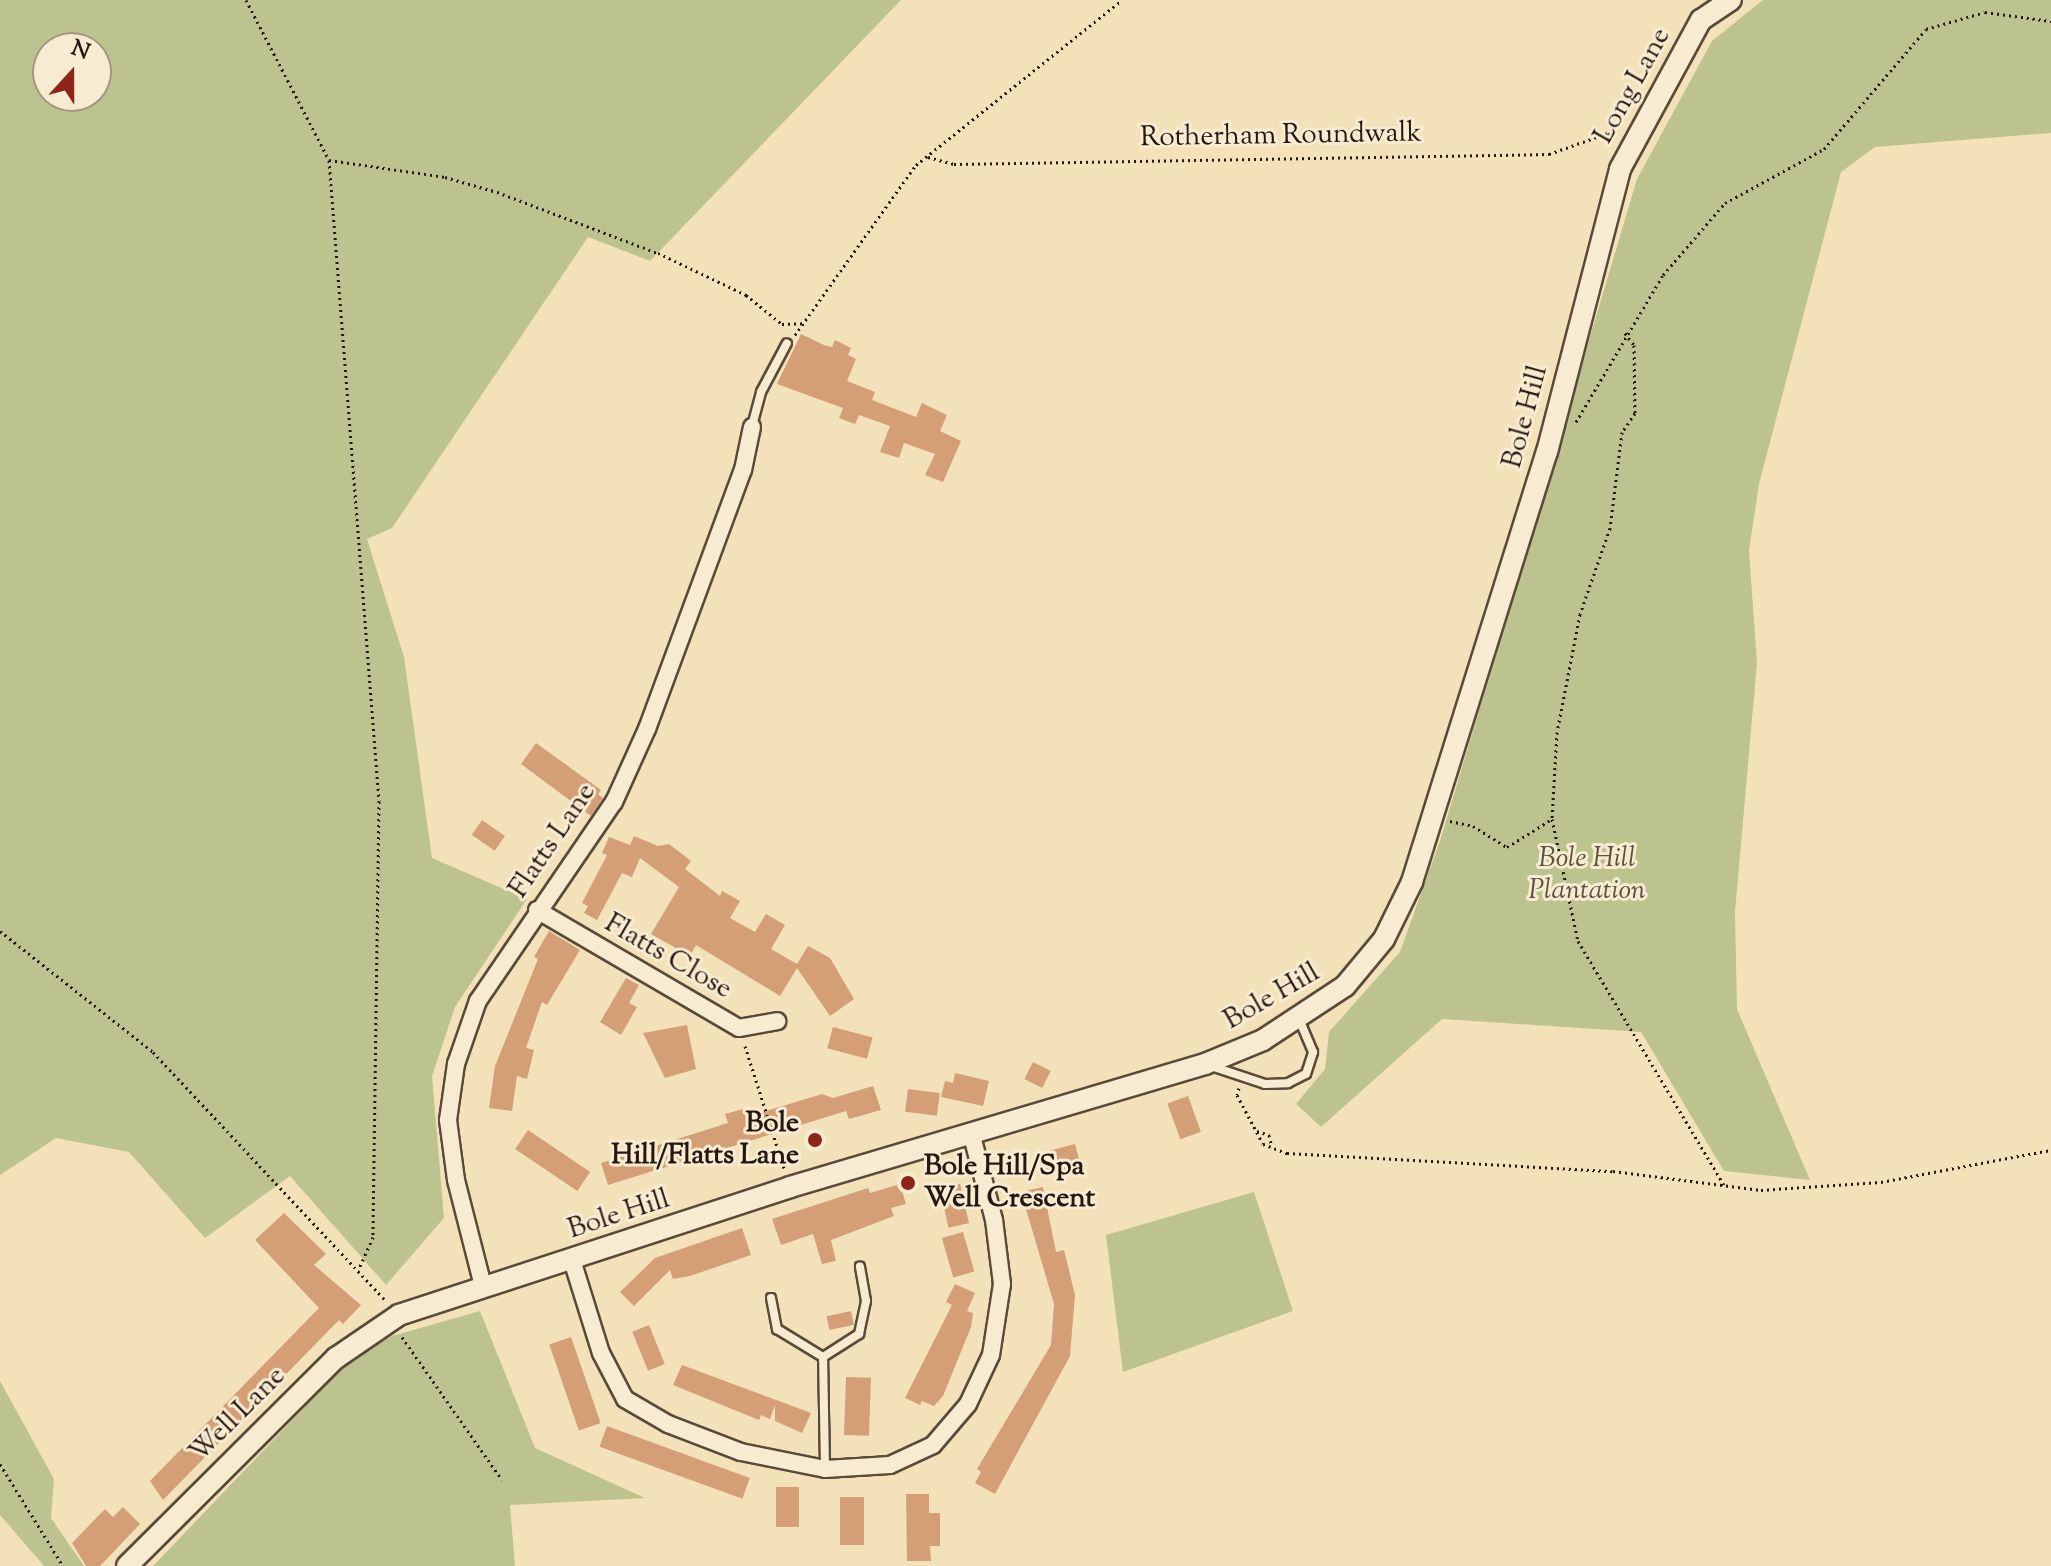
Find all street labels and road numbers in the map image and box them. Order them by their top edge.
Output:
street label: Long Lane [1587,22,1679,150]
street label: Rotherham Roundwalk [1140,117,1422,155]
street label: Bole Hill [1496,362,1556,472]
street label: Flatts Lane [502,777,604,905]
street label: Flatts Close [598,907,738,1007]
street label: Bole Hill [1218,956,1326,1038]
street label: Bole Hill [564,1183,674,1247]
street label: Well Lane [183,1360,293,1470]

